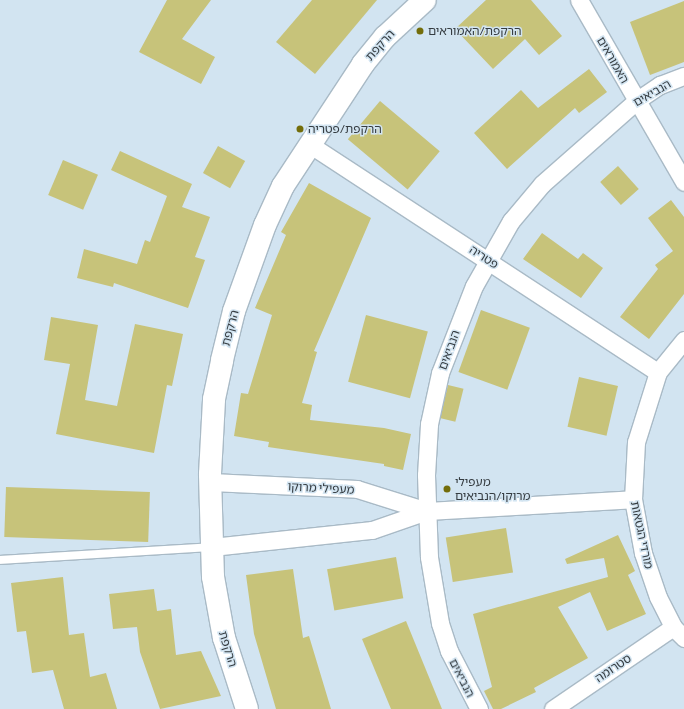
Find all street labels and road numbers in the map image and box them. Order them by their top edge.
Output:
street label: הרקפת [362,27,398,63]
street label: האמוראים [594,34,632,86]
street label: הנביאים [631,76,673,110]
street label: פטריה [467,242,501,272]
street label: הרקפת [218,308,242,348]
street label: הנביאים [435,328,463,372]
street label: מעפילי מרוקו [287,479,355,497]
street label: מורדי הגטאות [628,500,656,570]
street label: הרקפת [216,629,240,669]
street label: סטרומה [592,651,634,685]
street label: הנביאים [446,656,478,700]

